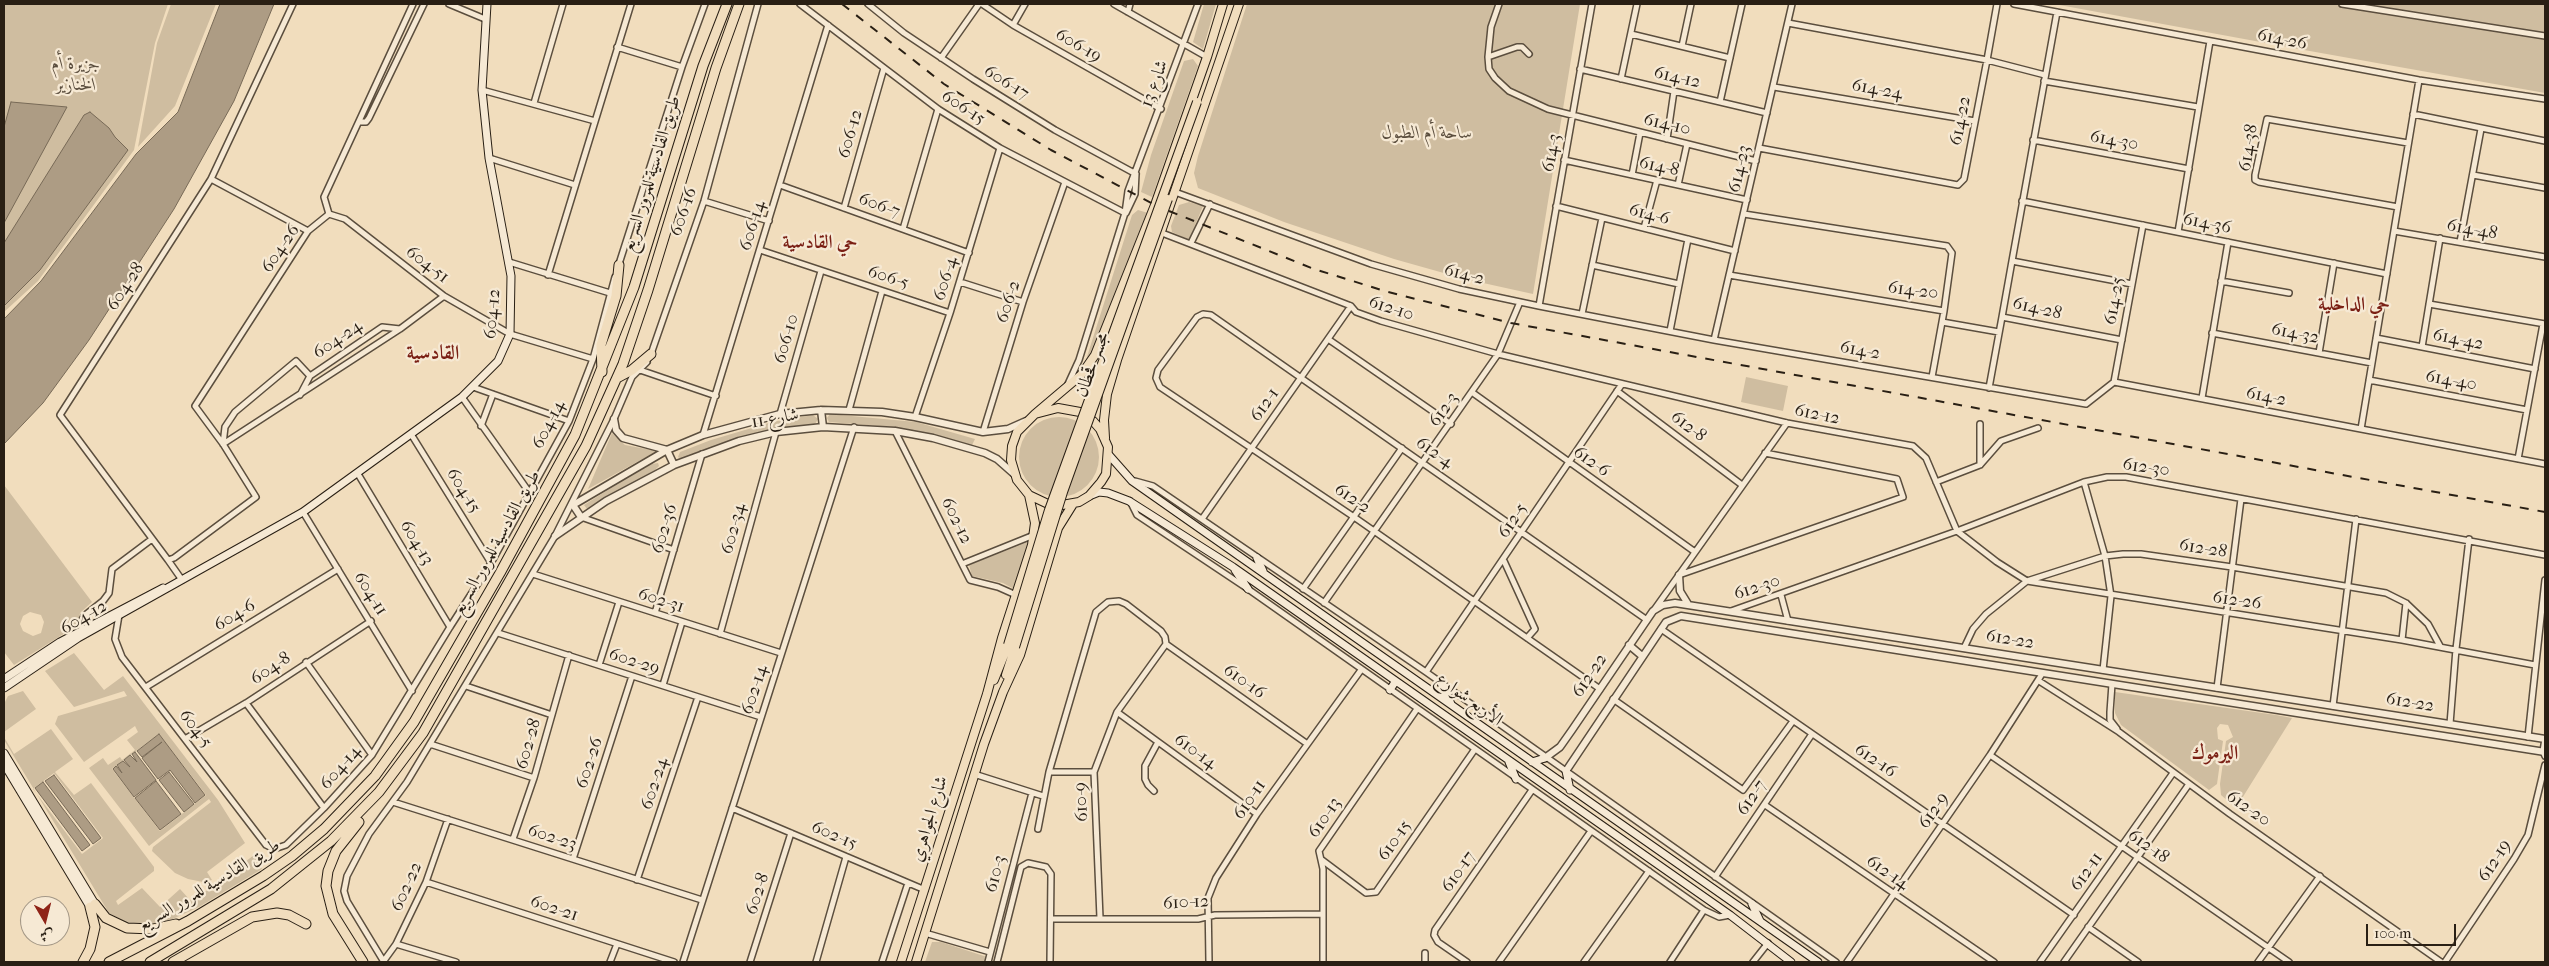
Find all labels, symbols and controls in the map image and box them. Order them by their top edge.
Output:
street label: 606-19 [1051,24,1105,68]
street label: 614-26 [2255,25,2309,55]
park label: جزيرة أم الخنازير [52,54,100,96]
street label: شارع 13 [1136,57,1174,111]
street label: 606-17 [979,61,1033,105]
street label: 614-12 [1652,62,1702,94]
street label: 614-24 [1850,75,1904,105]
street label: 606-15 [937,86,989,130]
street label: طريق القادسية للمرور السريع [618,93,686,255]
street label: 614-22 [1946,94,1976,148]
street label: 606-12 [834,107,868,161]
street label: 614-10 [1641,109,1693,141]
park label: ساحة أم الطبول [1382,123,1472,145]
street label: 614-38 [2235,123,2263,173]
street label: 614-30 [2088,126,2140,156]
street label: 614-3 [1538,132,1566,174]
street label: 614-23 [1724,143,1756,195]
street label: 614-8 [1637,152,1681,182]
street label: 606-16 [666,185,702,239]
street label: 606-7 [855,189,903,223]
street label: 606-14 [735,198,771,254]
street label: 614-6 [1626,200,1672,230]
street label: 614-36 [2181,209,2233,239]
street label: 614-48 [2445,215,2499,245]
street label: 604-26 [257,221,305,277]
district label: حي القادسية [783,232,857,254]
street label: 604-51 [401,242,453,288]
street label: 606-4 [929,254,963,304]
street label: 604-28 [102,259,150,315]
street label: 614-2 [1442,260,1486,290]
street label: 606-5 [865,261,911,295]
street label: 614-25 [2100,275,2130,327]
street label: 614-20 [1887,277,1939,305]
street label: 606-2 [992,278,1026,326]
street label: 604-12 [480,288,506,340]
street label: 612-10 [1366,292,1416,326]
street label: 614-28 [2010,293,2064,325]
district label: حي الداخلية [2318,294,2390,316]
street label: 606-10 [770,312,804,366]
street label: 604-24 [309,316,367,364]
street label: 614-32 [2269,319,2321,349]
street label: 614-42 [2431,325,2485,355]
street label: مجسر قحطان [1071,330,1115,400]
street label: 614-2 [1838,337,1882,365]
district label: القادسية [407,342,459,366]
street label: 614-40 [2424,366,2478,396]
street label: 614-2 [2244,383,2288,411]
street label: 612-1 [1246,384,1284,426]
street label: 612-3 [1424,388,1464,432]
street label: 604-14 [528,397,570,453]
street label: 612-12 [1793,400,1841,430]
street label: شارع 11 [750,404,800,434]
street label: 612-8 [1666,407,1710,447]
street label: 612-4 [1411,433,1457,473]
street label: 612-6 [1569,442,1613,482]
street label: 612-30 [2121,454,2171,482]
street label: 604-15 [441,465,485,517]
street label: طريق القادسية للمرور السريع [448,467,546,619]
street label: 612-2 [1330,479,1374,519]
street label: 602-12 [935,494,977,548]
street label: 612-5 [1493,499,1533,543]
street label: 602-34 [717,501,751,557]
street label: 602-36 [647,502,683,556]
street label: 604-13 [394,517,438,569]
street label: 612-28 [2177,535,2229,563]
street label: 604-11 [348,568,392,620]
street label: 612-30 [1731,570,1783,606]
street label: 602-31 [635,583,687,619]
street label: 612-26 [2211,587,2263,615]
street label: 604-6 [210,595,260,637]
street label: 604-12 [57,596,111,640]
street label: 612-22 [1984,626,2036,654]
street label: 602-29 [606,644,662,680]
street label: 604-8 [247,648,295,690]
street label: 612-22 [1567,650,1613,702]
street label: 610-16 [1219,660,1269,704]
street label: 602-14 [737,663,773,717]
street label: الأربع شوارع [1431,668,1507,732]
street label: 612-22 [2384,689,2436,717]
street label: 604-5 [174,706,216,752]
street label: 602-28 [511,716,547,772]
street label: 610-14 [1169,729,1221,775]
street label: 602-26 [572,735,608,791]
street label: 612-16 [1850,739,1900,783]
street label: 604-14 [316,741,366,795]
district label: اليرموك [2192,742,2238,766]
street label: 602-24 [636,755,674,813]
street label: شارع الجواهري [907,774,953,864]
street label: 610-11 [1229,776,1271,824]
street label: 612-7 [1732,776,1772,820]
street label: 610-9 [1071,782,1093,822]
street label: 612-20 [2222,786,2274,832]
street label: 612-9 [1914,789,1954,833]
street label: 610-13 [1304,794,1346,842]
street label: 610-15 [1373,816,1417,866]
street label: 602-15 [808,817,860,855]
street label: 602-23 [525,820,579,856]
street label: 612-18 [2123,825,2173,869]
street label: طريق القادسية للمرور السريع [134,835,284,937]
street label: 612-19 [2473,836,2517,886]
street label: 610-17 [1437,847,1481,897]
street label: 612-11 [2066,848,2108,896]
street label: 612-14 [1862,851,1912,895]
street label: 610-3 [981,853,1011,895]
street label: 602-22 [387,859,427,915]
street label: 602-8 [741,870,775,918]
street label: 602-21 [527,891,581,927]
street label: 610-12 [1162,891,1210,915]
north arrow [20,896,70,946]
scale bar [2369,914,2459,946]
text: 100 m [2374,924,2412,942]
text: ش [39,926,55,945]

